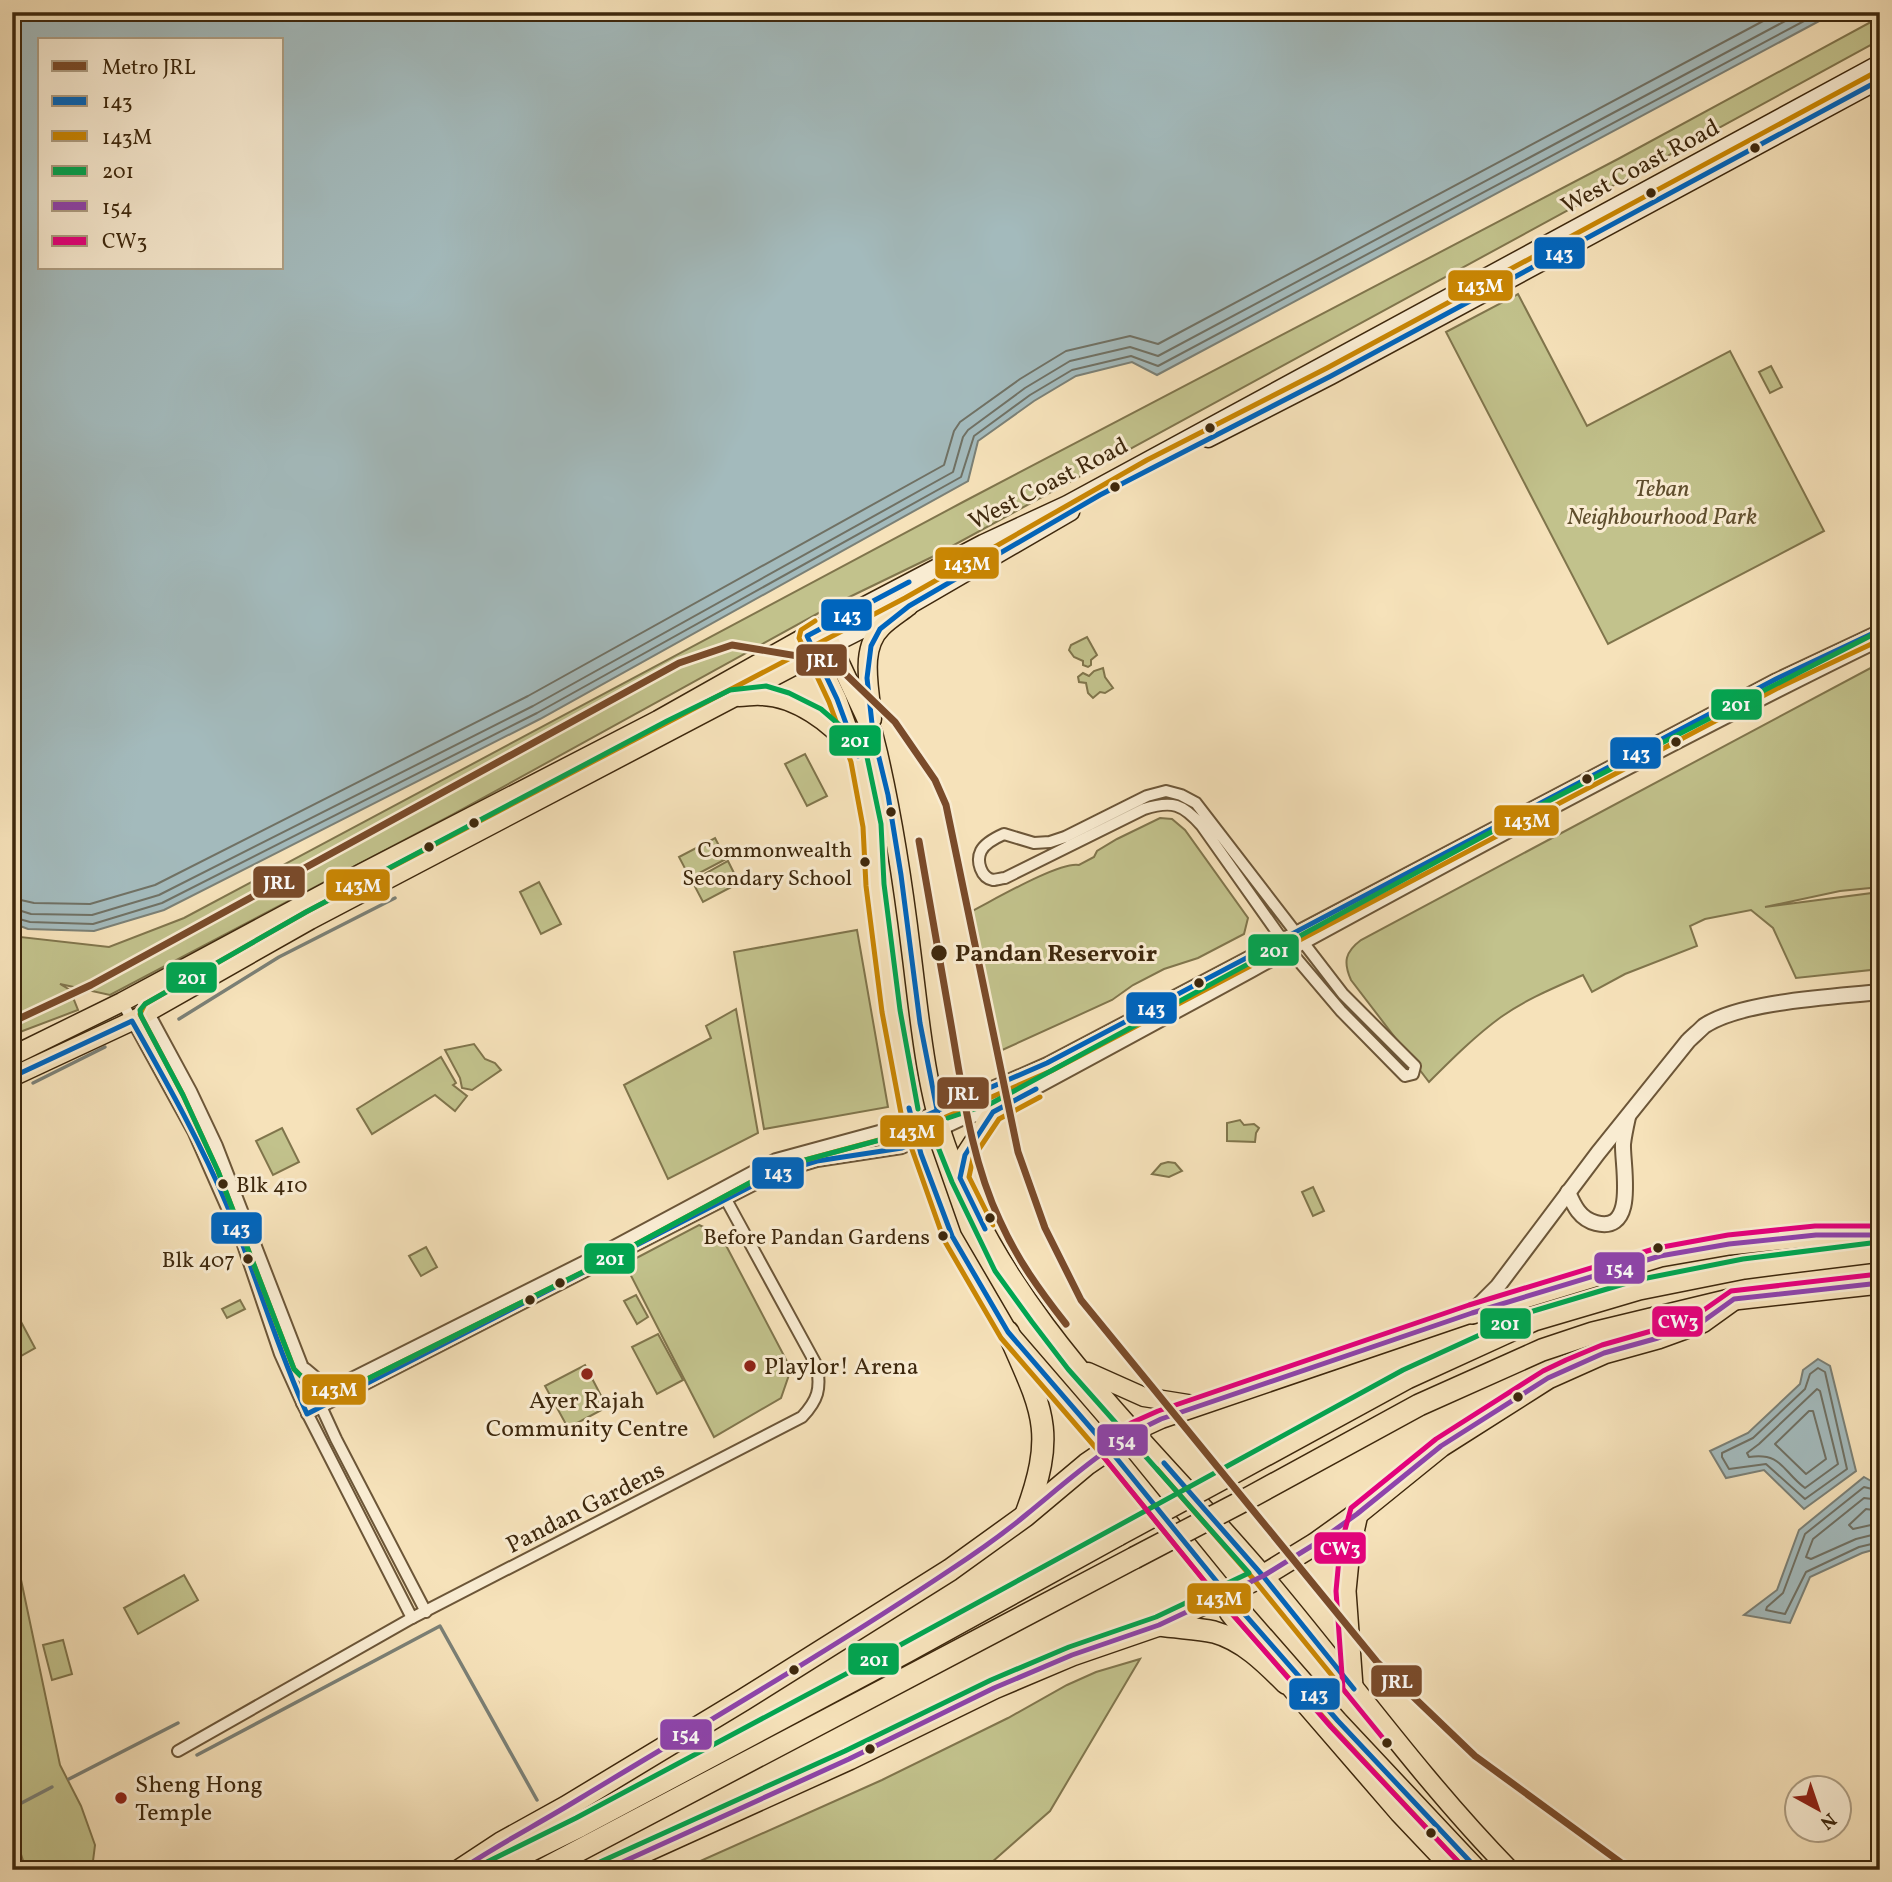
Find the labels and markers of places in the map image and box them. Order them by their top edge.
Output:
unlabelled marker [1748,141,1762,155]
unlabelled marker [1644,186,1658,200]
unlabelled marker [1203,421,1217,435]
unlabelled marker [1108,480,1122,494]
unlabelled marker [1669,735,1683,749]
unlabelled marker [1580,772,1594,786]
unlabelled marker [884,805,898,819]
unlabelled marker [467,816,481,830]
place label: Commonwealth Secondary School [682,836,852,895]
unlabelled marker [422,840,436,854]
marker: Commonwealth Secondary School [858,855,872,869]
place label: Pandan Reservoir [955,938,1157,972]
marker: Pandan Reservoir [929,943,949,963]
unlabelled marker [1192,976,1206,990]
place label: Blk 410 [236,1171,308,1202]
marker: Blk 410 [216,1177,230,1191]
unlabelled marker [983,1211,997,1225]
place label: Before Pandan Gardens [703,1223,930,1254]
marker: Before Pandan Gardens [936,1229,950,1243]
unlabelled marker [1651,1241,1665,1255]
place label: Blk 407 [162,1246,235,1277]
marker: Blk 407 [241,1252,255,1266]
unlabelled marker [553,1276,567,1290]
unlabelled marker [523,1293,537,1307]
place label: Playlor! Arena [764,1351,919,1385]
marker: Playlor! Arena [742,1358,758,1374]
marker: Ayer Rajah Community Centre [579,1366,595,1382]
place label: Ayer Rajah Community Centre [486,1385,688,1447]
unlabelled marker [1511,1390,1525,1404]
unlabelled marker [787,1663,801,1677]
unlabelled marker [1380,1736,1394,1750]
unlabelled marker [863,1742,877,1756]
place label: Sheng Hong Temple [135,1769,263,1831]
marker: Sheng Hong Temple [113,1790,129,1806]
unlabelled marker [1424,1826,1438,1840]

